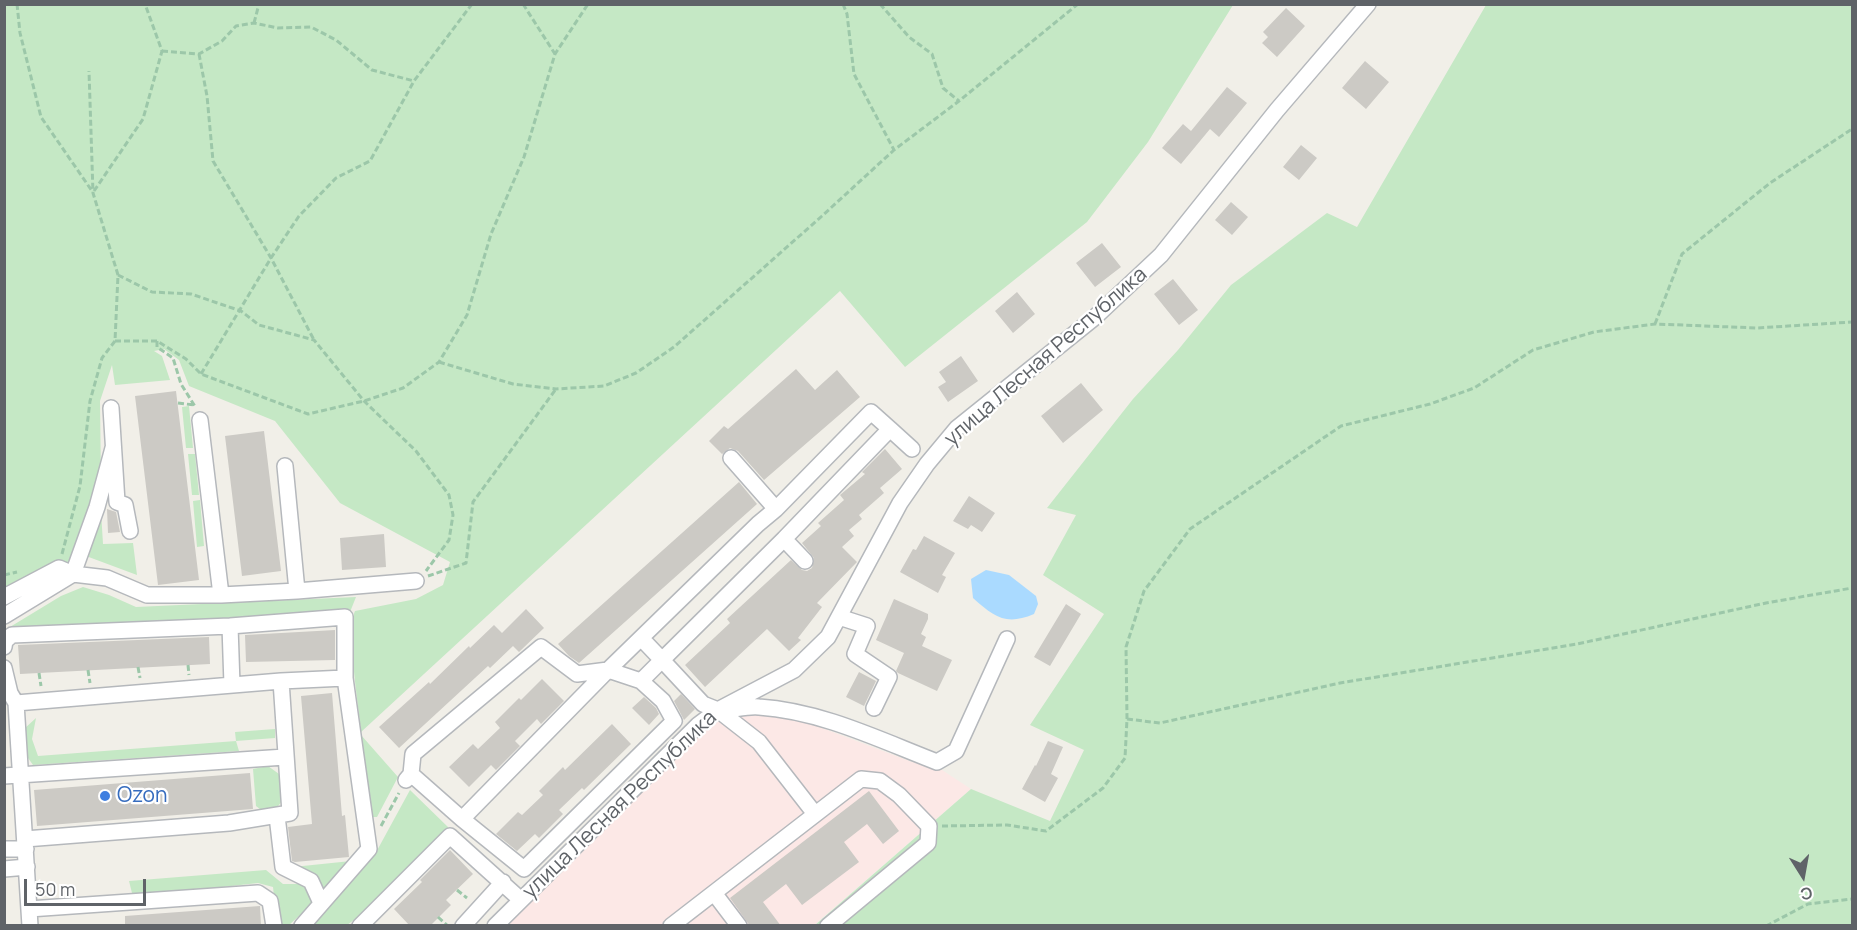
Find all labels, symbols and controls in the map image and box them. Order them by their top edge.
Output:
street label: улица Лесная Республика [940,262,1152,452]
street label: улица Лесная Республика [518,706,722,904]
place label: Ozon [117,783,167,809]
marker: Ozon [98,789,112,803]
north arrow [1773,846,1833,906]
scale bar [27,867,148,905]
text: 50 m [35,877,75,901]
text: С [1799,882,1814,906]

